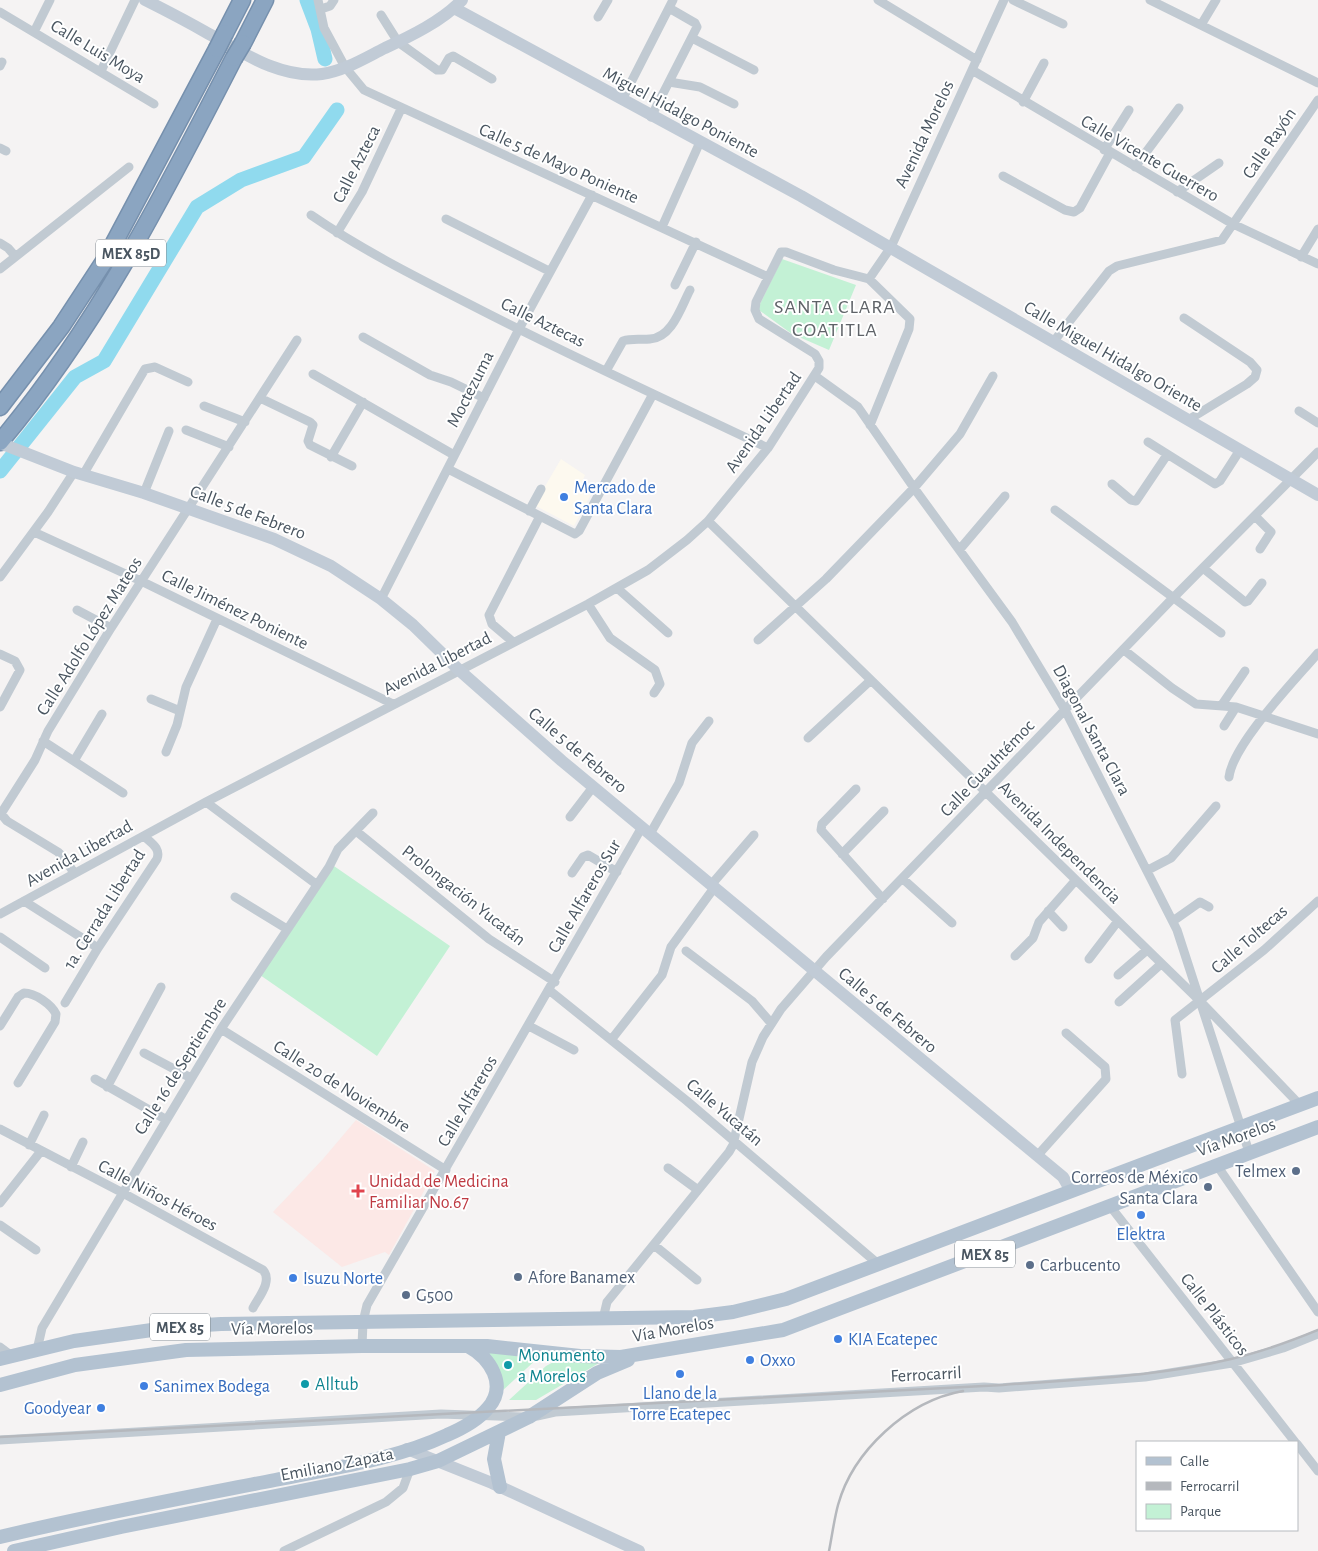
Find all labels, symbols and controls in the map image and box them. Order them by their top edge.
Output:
street label: Calle Luis Moya [47,17,148,87]
street label: Miguel Hidalgo Poniente [600,64,761,162]
street label: Avenida Morelos [892,78,958,191]
street label: Calle Rayón [1240,105,1300,182]
street label: Calle Vicente Guerrero [1077,112,1222,206]
street label: Calle 5 de Mayo Poniente [476,121,641,207]
street label: Calle Azteca [330,123,384,206]
road number: MEX 85D [96,240,166,266]
street label: Calle Aztecas [498,295,587,351]
district label: SANTA CLARA COATITLA [774,297,896,340]
street label: Calle Miguel Hidalgo Oriente [1020,298,1205,415]
street label: Moctezuma [444,349,498,430]
street label: Avenida Libertad [722,369,805,476]
place label: Mercado de Santa Clara [574,479,656,518]
street label: Calle 5 de Febrero [187,483,308,543]
marker: Mercado de Santa Clara [558,491,570,503]
street label: Calle Adolfo López Mateos [34,554,146,719]
street label: Calle Jiménez Poniente [158,567,311,653]
street label: Avenida Libertad [381,629,494,699]
street label: Diagonal Santa Clara [1049,662,1133,799]
street label: Calle 5 de Febrero [525,705,630,797]
street label: Calle Cuauhtémoc [937,717,1038,821]
street label: Avenida Independencia [995,778,1124,907]
street label: Avenida Libertad [23,817,136,890]
street label: Calle Alfareros Sur [545,837,625,956]
street label: Prolongación Yucatán [398,842,528,949]
street label: 1a. Cerrada Libertad [61,846,149,973]
street label: Calle Toltecas [1208,902,1291,977]
street label: Calle 5 de Febrero [835,965,940,1057]
street label: Calle 16 de Septiembre [131,995,230,1138]
street label: Calle 20 de Noviembre [270,1037,413,1136]
street label: Calle Alfareros [435,1053,501,1150]
street label: Calle Yucatán [683,1076,766,1150]
street label: Vía Morelos [1195,1115,1278,1160]
street label: Calle Niños Héroes [95,1157,220,1235]
place label: Telmex [1235,1163,1286,1181]
marker: Telmex [1290,1165,1302,1177]
place label: Correos de México Santa Clara [1071,1169,1198,1208]
place label: Unidad de Medicina Familiar No.67 [369,1173,509,1212]
marker: Correos de México Santa Clara [1202,1181,1214,1193]
marker: Unidad de Medicina Familiar No.67 [351,1184,365,1198]
marker: Elektra [1135,1209,1147,1221]
place label: Elektra [1116,1226,1166,1244]
road number: MEX 85 [955,1240,1015,1268]
place label: Carbucento [1040,1257,1121,1275]
marker: Carbucento [1024,1259,1036,1271]
place label: Afore Banamex [528,1269,635,1287]
place label: Isuzu Norte [303,1270,383,1288]
street label: Calle Plásticos [1177,1270,1252,1359]
marker: Afore Banamex [512,1271,524,1283]
marker: Isuzu Norte [287,1272,299,1284]
place label: G500 [416,1287,453,1305]
marker: G500 [400,1289,412,1301]
road number: MEX 85 [150,1314,210,1340]
street label: Vía Morelos [631,1314,715,1346]
street label: Vía Morelos [231,1319,313,1339]
place label: KIA Ecatepec [848,1331,938,1349]
marker: KIA Ecatepec [832,1333,844,1345]
place label: Monumento a Morelos [518,1347,605,1386]
place label: Oxxo [760,1352,796,1370]
marker: Oxxo [744,1354,756,1366]
marker: Monumento a Morelos [502,1359,514,1371]
street label: Ferrocarril [890,1364,962,1386]
marker: Llano de la Torre Ecatepec [674,1368,686,1380]
place label: Alltub [315,1376,358,1394]
place label: Sanimex Bodega [154,1378,270,1396]
marker: Alltub [299,1378,311,1390]
marker: Sanimex Bodega [138,1380,150,1392]
place label: Llano de la Torre Ecatepec [630,1385,730,1424]
place label: Goodyear [24,1400,91,1418]
marker: Goodyear [95,1402,107,1414]
legend [1136,1441,1298,1531]
street label: Emiliano Zapata [279,1445,395,1485]
text: Calle [1180,1454,1209,1469]
text: Ferrocarril [1180,1479,1239,1494]
text: Parque [1180,1504,1221,1519]

